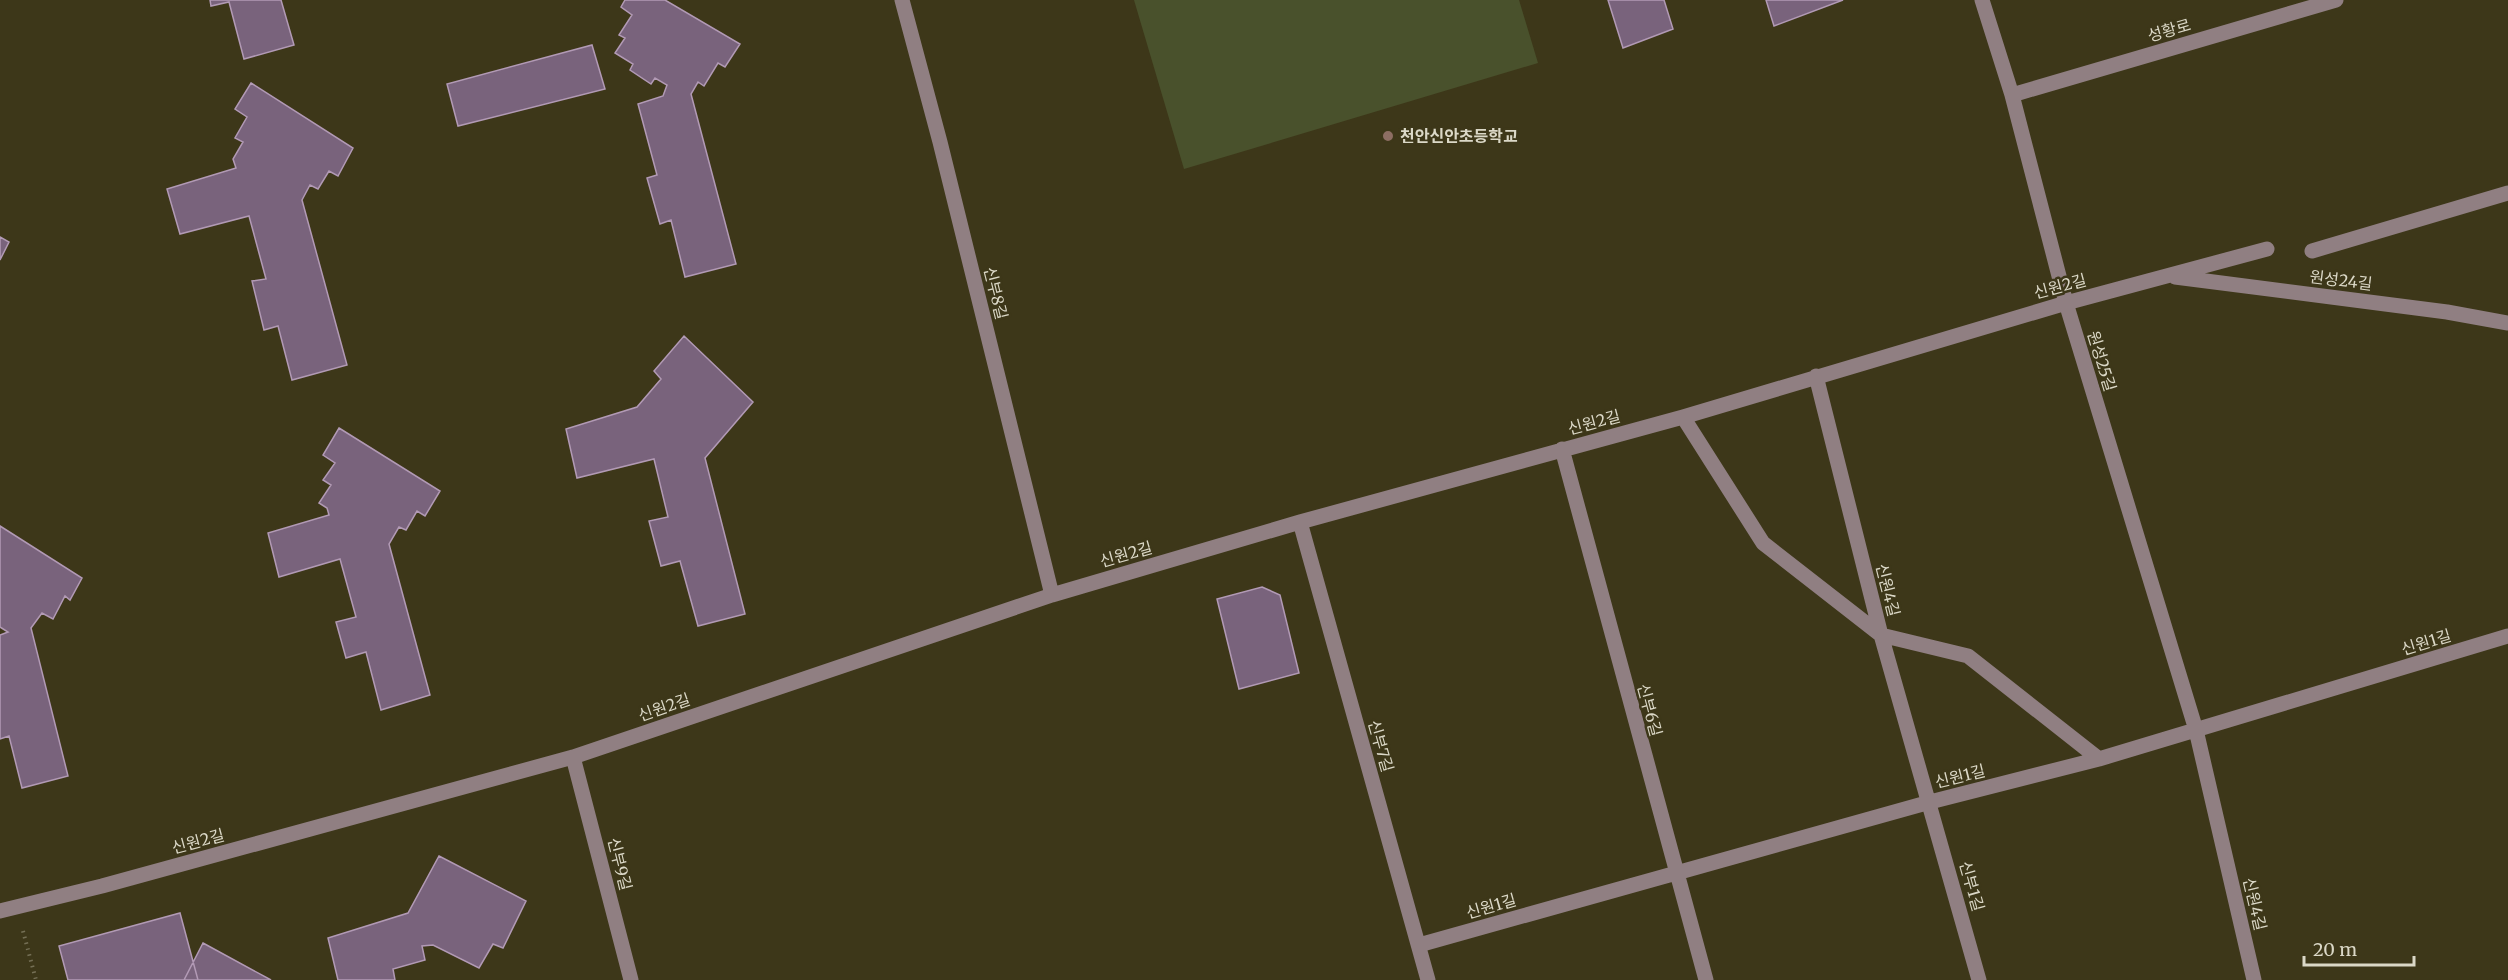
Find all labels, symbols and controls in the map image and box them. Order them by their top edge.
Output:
street label: 성황로 [2145,14,2193,46]
place label: 천안신안초등학교 [1400,126,1518,146]
marker: 천안신안초등학교 [1381,129,1395,143]
street label: 신부8길 [980,265,1012,321]
street label: 원성24길 [2308,266,2374,294]
street label: 신원2길 [2031,269,2089,303]
street label: 원성25길 [2083,328,2121,394]
street label: 신원2길 [1565,405,1623,439]
street label: 신원2길 [1097,537,1155,571]
street label: 신원4길 [1872,561,1904,619]
street label: 신원1길 [2398,625,2454,659]
street label: 신부6길 [1633,681,1667,739]
street label: 신원2길 [635,689,693,725]
street label: 신부7길 [1364,718,1398,774]
street label: 신원1길 [1933,760,1987,792]
street label: 신원2길 [169,824,227,858]
street label: 신부9길 [604,835,636,893]
street label: 신부1길 [1955,859,1989,913]
street label: 신원4길 [2239,875,2271,933]
street label: 신원1길 [1464,889,1518,923]
scale bar [2304,929,2414,967]
text: 20 m [2313,938,2357,961]

